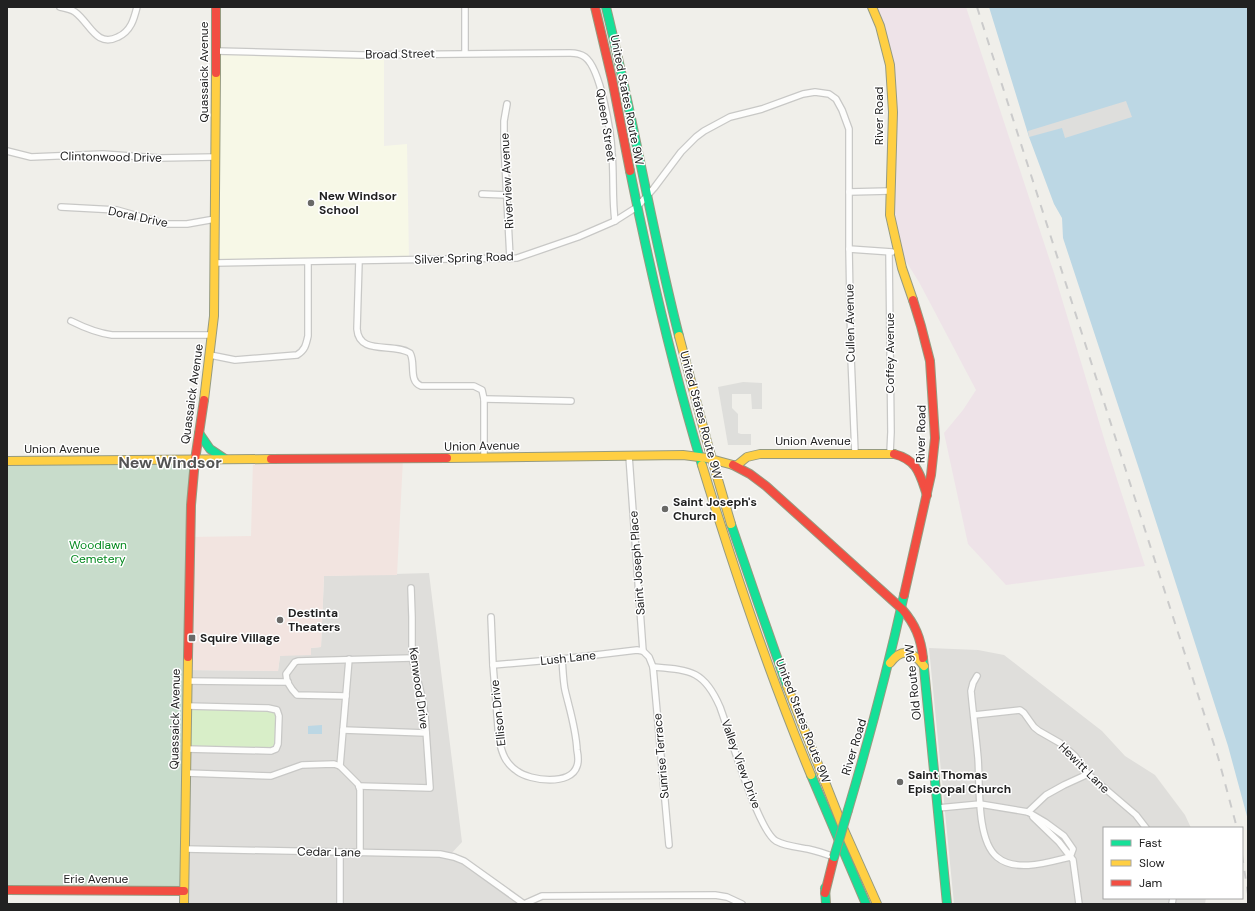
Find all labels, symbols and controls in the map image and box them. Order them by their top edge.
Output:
street label: Quassaick Avenue [196,21,212,123]
street label: United States Route 9W [607,34,648,167]
street label: Broad Street [365,45,435,63]
street label: Queen Street [592,87,620,163]
street label: River Road [871,87,887,145]
street label: Riverview Avenue [496,132,518,229]
street label: Clintonwood Drive [60,148,162,166]
place label: New Windsor School [319,188,397,218]
marker: New Windsor School [306,198,316,208]
street label: Doral Drive [107,203,169,231]
street label: Silver Spring Road [414,248,514,268]
street label: Cullen Avenue [841,283,859,362]
street label: Coffey Avenue [882,312,898,393]
street label: Quassaick Avenue [177,343,207,445]
street label: United States Route 9W [676,349,726,481]
street label: River Road [912,405,930,463]
street label: Union Avenue [775,433,851,449]
street label: Union Avenue [444,437,520,455]
street label: Union Avenue [24,441,100,457]
district label: New Windsor [118,452,222,473]
place label: Saint Joseph's Church [673,494,757,524]
marker: Saint Joseph's Church [660,504,670,514]
street label: Saint Joseph Place [625,510,649,616]
park label: Woodlawn Cemetery [69,537,127,567]
place label: Destinta Theaters [288,605,340,635]
marker: Destinta Theaters [275,615,285,625]
place label: Squire Village [200,630,280,646]
marker: Squire Village [187,633,197,643]
street label: Old Route 9W [901,643,925,721]
street label: Kenwood Drive [405,646,433,730]
street label: Lush Lane [539,647,597,669]
street label: United States Route 9W [772,656,834,786]
street label: Quassaick Avenue [166,668,184,770]
street label: Ellison Drive [487,679,509,747]
street label: Sunrise Terrace [649,712,673,799]
street label: Valley View Drive [717,717,765,811]
street label: River Road [838,717,870,777]
street label: Hewitt Lane [1055,739,1113,797]
place label: Saint Thomas Episcopal Church [908,767,1011,797]
marker: Saint Thomas Episcopal Church [895,777,905,787]
legend [1103,827,1243,899]
text: Fast [1139,835,1162,851]
street label: Cedar Lane [297,843,361,861]
text: Slow [1139,855,1165,871]
street label: Erie Avenue [64,871,129,887]
text: Jam [1139,875,1162,891]

